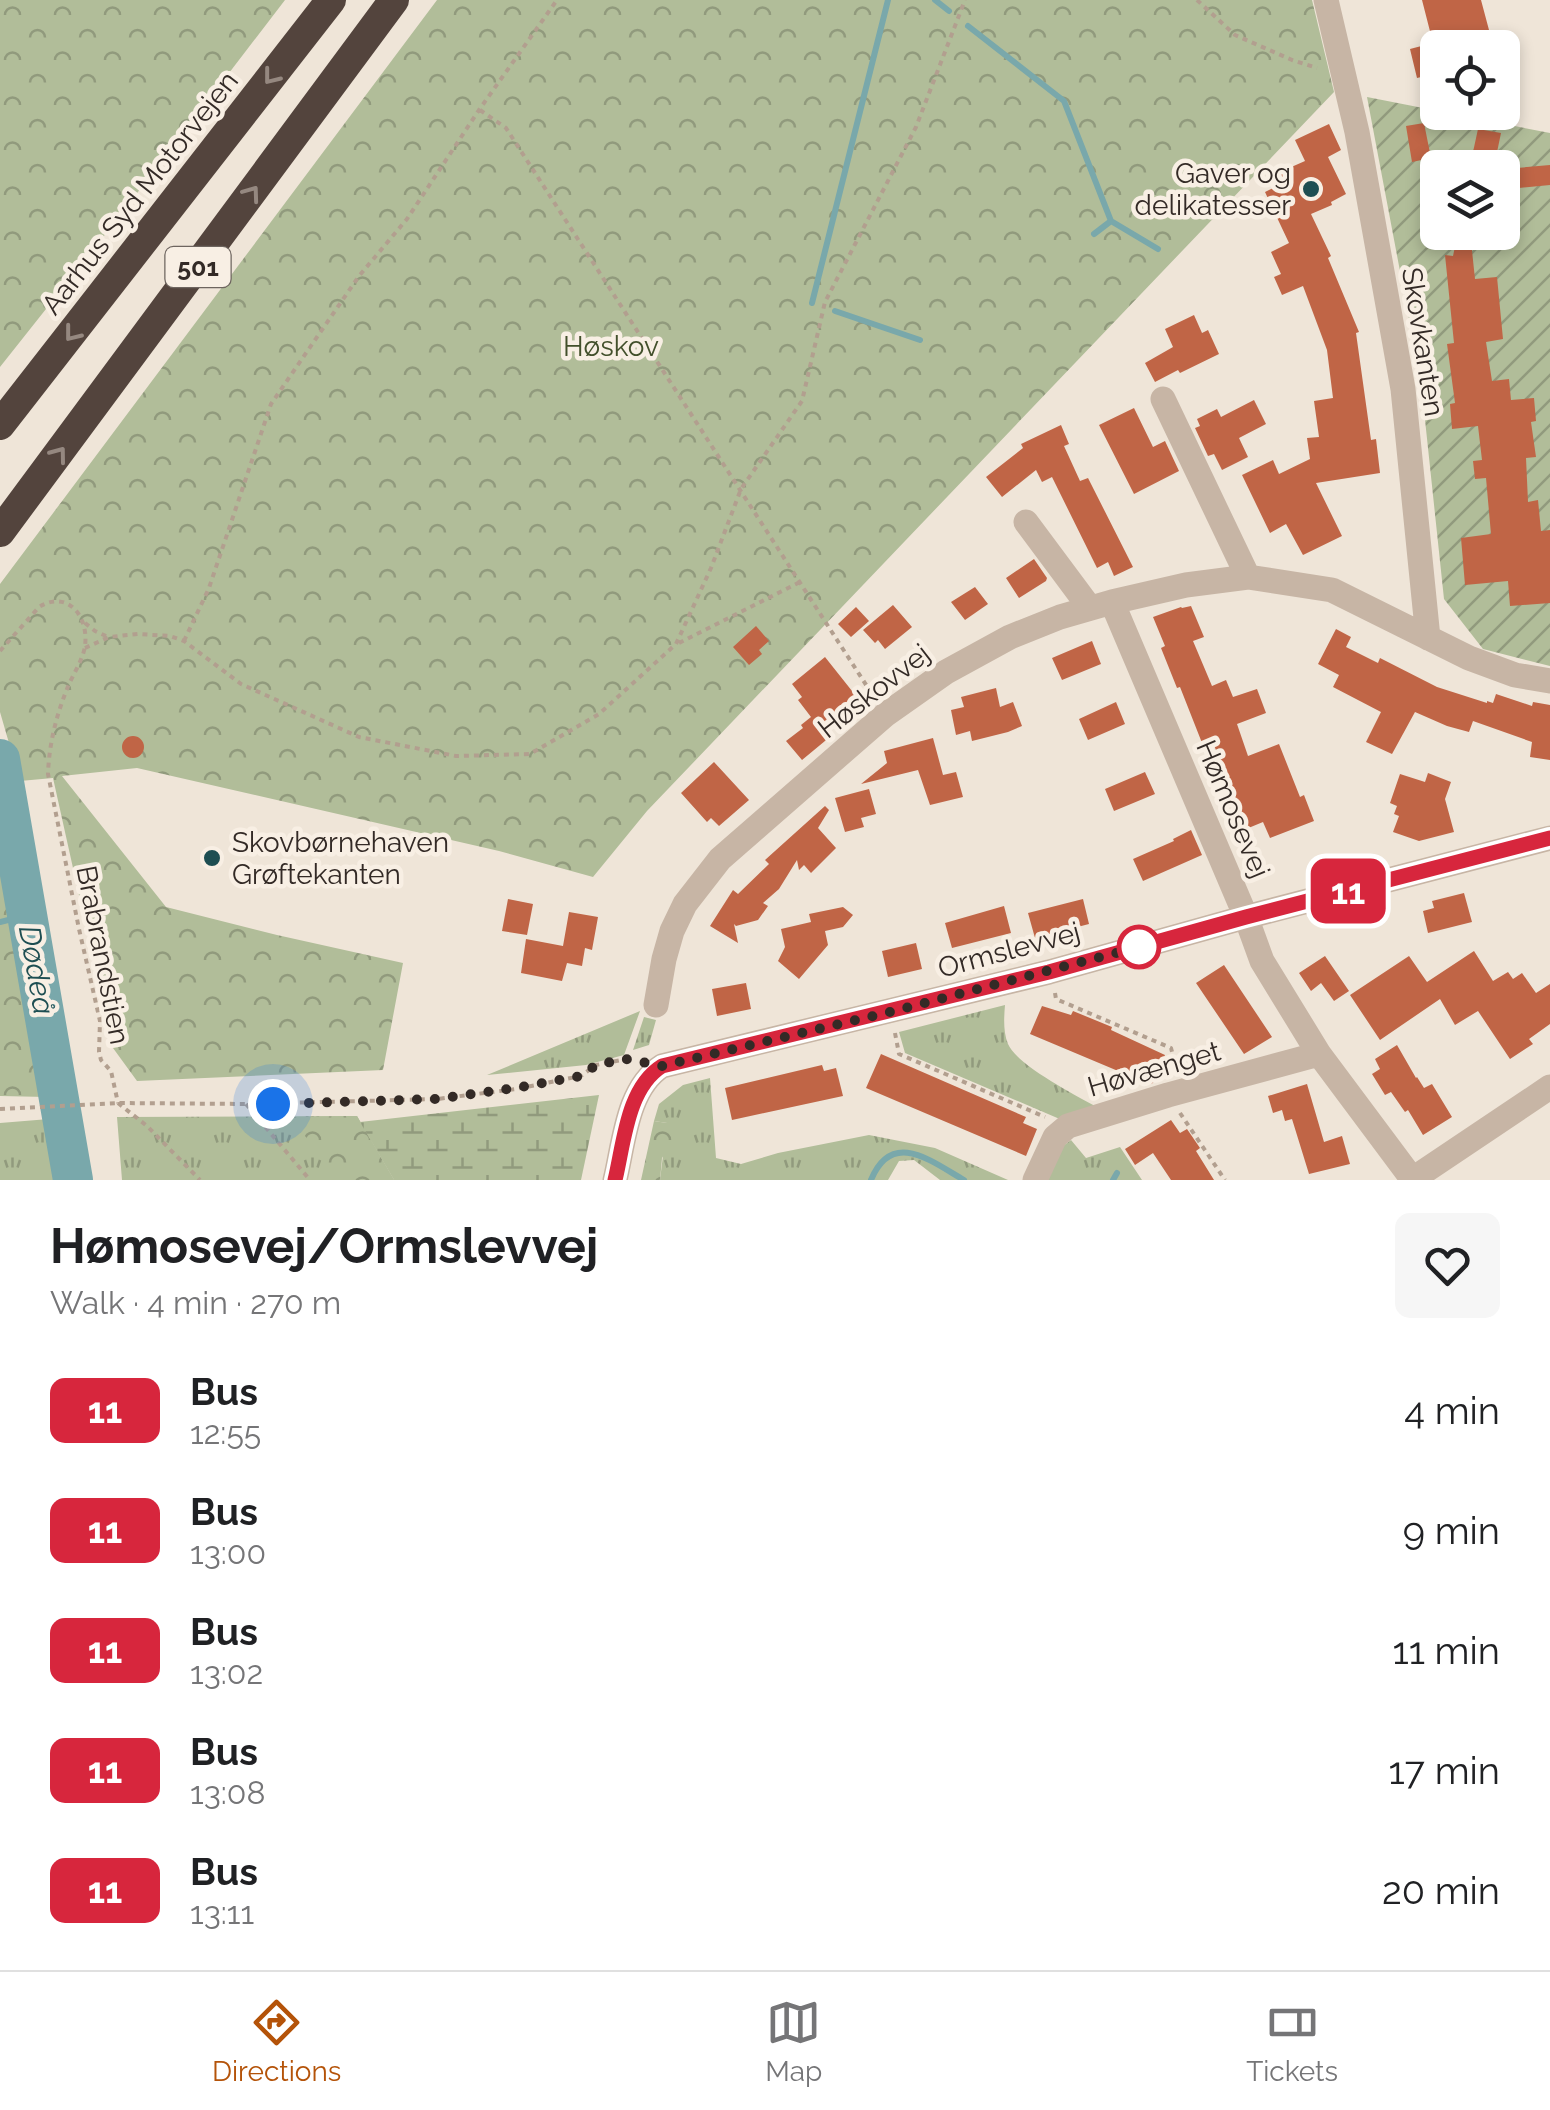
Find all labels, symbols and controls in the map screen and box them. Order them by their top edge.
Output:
map controls [1420,30,1520,250]
button: locate [1420,30,1520,130]
street label: Aarhus Syd Motorvejen [35,65,245,321]
one-way arrow [266,66,283,84]
button: layers [1420,150,1520,250]
place label: Gaver og delikatesser [1135,157,1291,222]
marker: Gaver og delikatesser [1300,178,1322,200]
one-way arrow [240,186,258,204]
road number: 501 [166,247,230,287]
street label: Skovkanten [1395,265,1451,419]
one-way arrow [66,323,84,341]
park label: Høskov [563,330,659,363]
one-way arrow [48,447,65,465]
street label: Høskovvej [811,637,937,745]
street label: Hømosevej [1189,735,1277,883]
place label: Skovbørnehaven Grøftekanten [232,826,449,891]
marker: Skovbørnehaven Grøftekanten [201,847,223,869]
line badge: 11 [1303,858,1393,924]
street label: Brabrandstien [69,863,137,1047]
text: 11 [1331,871,1365,912]
street label: Ormslevvej [934,915,1084,985]
water label: Dødeå [12,923,62,1017]
unlabelled marker [1118,926,1160,968]
street label: Høvænget [1084,1034,1225,1104]
your location [248,1079,298,1129]
button: heart [1395,1213,1500,1318]
text: Hømosevej/Ormslevvej [50,1218,598,1274]
text: Walk · 4 min · 270 m [50,1284,341,1321]
text: Bus [190,1369,258,1414]
text: 4 min [1404,1388,1500,1433]
text: 11 [88,1390,122,1431]
text: 12:55 [190,1414,261,1451]
text: Bus [190,1489,258,1534]
text: 9 min [1403,1508,1500,1553]
text: 11 [88,1510,122,1551]
text: 13:00 [190,1534,266,1571]
text: Bus [190,1609,258,1654]
text: 11 min [1392,1628,1500,1673]
text: 11 [88,1630,122,1671]
text: 13:02 [190,1654,263,1691]
text: Bus [190,1729,258,1774]
text: 17 min [1389,1748,1500,1793]
text: 11 [88,1750,122,1791]
text: 13:08 [190,1774,265,1811]
text: Bus [190,1849,258,1894]
text: 20 min [1382,1868,1500,1913]
text: 11 [88,1870,122,1911]
text: 13:11 [190,1894,254,1931]
tab: Directions [212,1995,341,2088]
tab: Map [765,1995,822,2088]
tab: Tickets [1246,1995,1338,2088]

